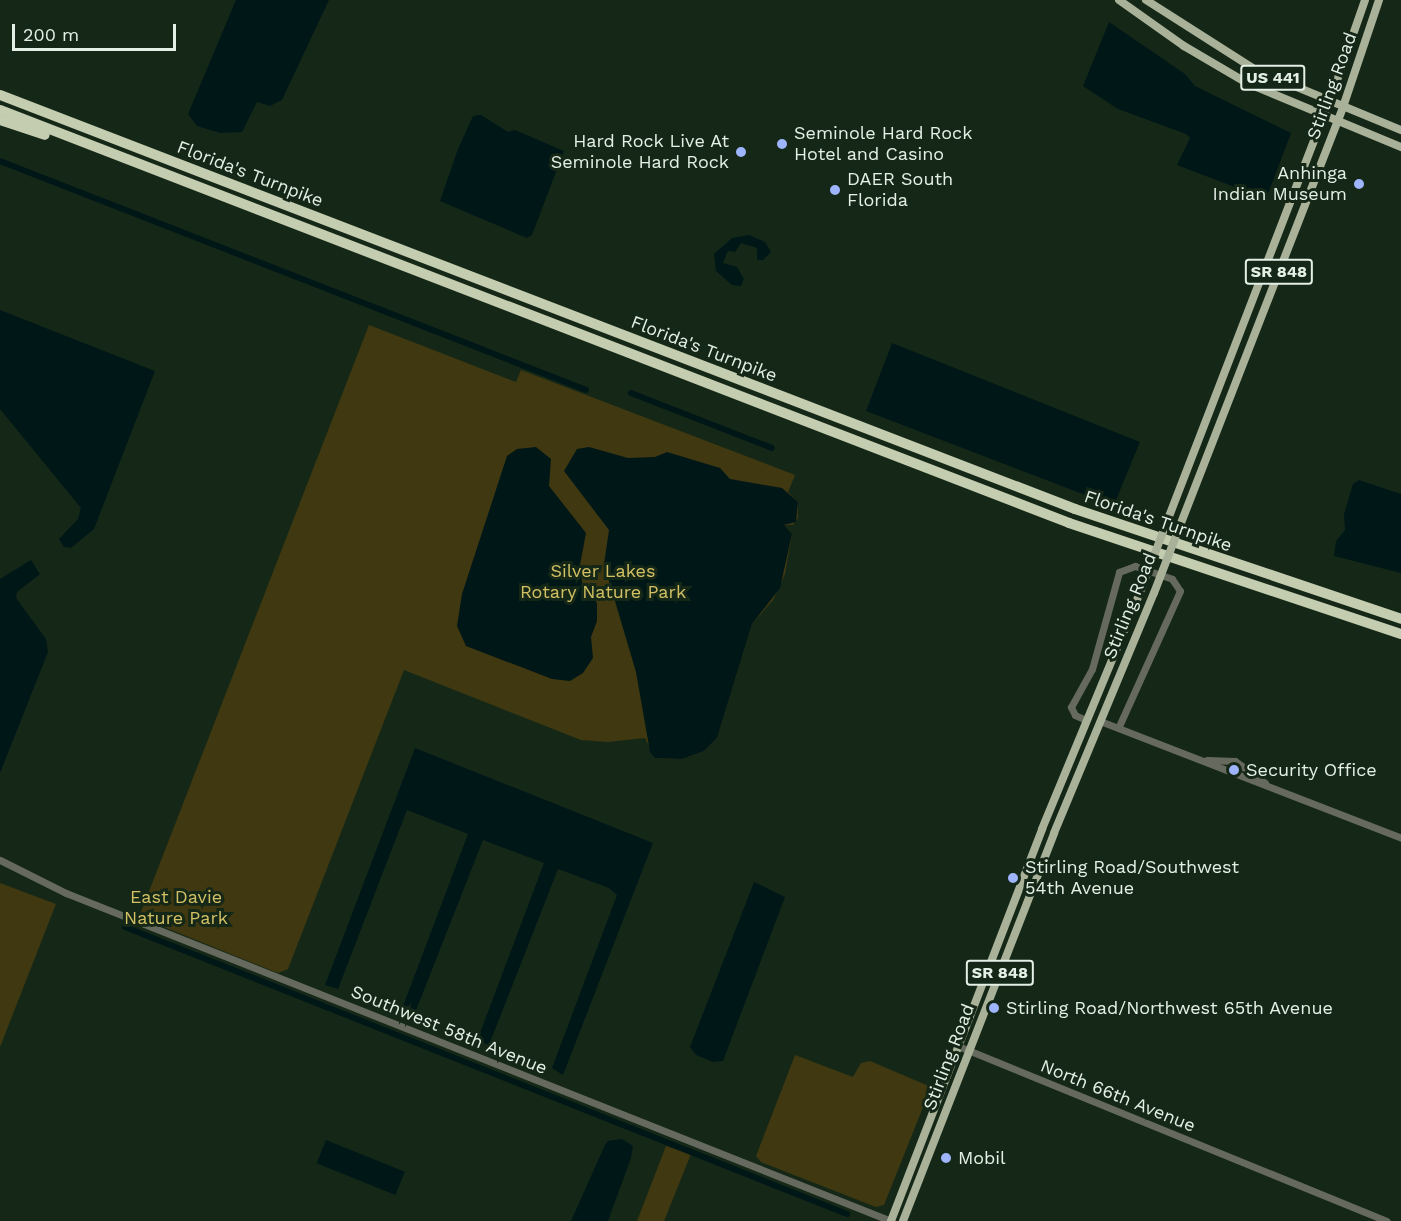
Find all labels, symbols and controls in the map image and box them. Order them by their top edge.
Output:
scale bar [15,12,178,50]
text: 200 m [23,24,79,45]
street label: Stirling Road [1303,30,1361,142]
road number: US 441 [1240,65,1306,91]
place label: Seminole Hard Rock Hotel and Casino [794,123,972,166]
place label: Hard Rock Live At Seminole Hard Rock [551,131,729,174]
street label: Florida's Turnpike [174,136,326,212]
marker: Seminole Hard Rock Hotel and Casino [775,137,789,151]
marker: Hard Rock Live At Seminole Hard Rock [734,145,748,159]
place label: Anhinga Indian Museum [1213,163,1347,206]
place label: DAER South Florida [847,169,953,212]
marker: Anhinga Indian Museum [1352,177,1366,191]
marker: DAER South Florida [828,183,842,197]
road number: SR 848 [1244,259,1314,285]
street label: Florida's Turnpike [628,311,780,387]
street label: Florida's Turnpike [1081,486,1235,556]
street label: Stirling Road [1099,550,1161,662]
park label: Silver Lakes Rotary Nature Park [520,561,686,604]
place label: Security Office [1246,759,1377,781]
marker: Security Office [1227,763,1241,777]
place label: Stirling Road/Southwest 54th Avenue [1025,857,1239,900]
marker: Stirling Road/Southwest 54th Avenue [1006,871,1020,885]
park label: East Davie Nature Park [124,887,228,930]
road number: SR 848 [966,960,1034,986]
street label: Southwest 58th Avenue [347,981,551,1079]
place label: Stirling Road/Northwest 65th Avenue [1006,997,1334,1019]
street label: Stirling Road [919,1001,979,1113]
marker: Stirling Road/Northwest 65th Avenue [987,1001,1001,1015]
street label: North 66th Avenue [1037,1055,1199,1137]
place label: Mobil [958,1147,1006,1169]
marker: Mobil [939,1151,953,1165]

